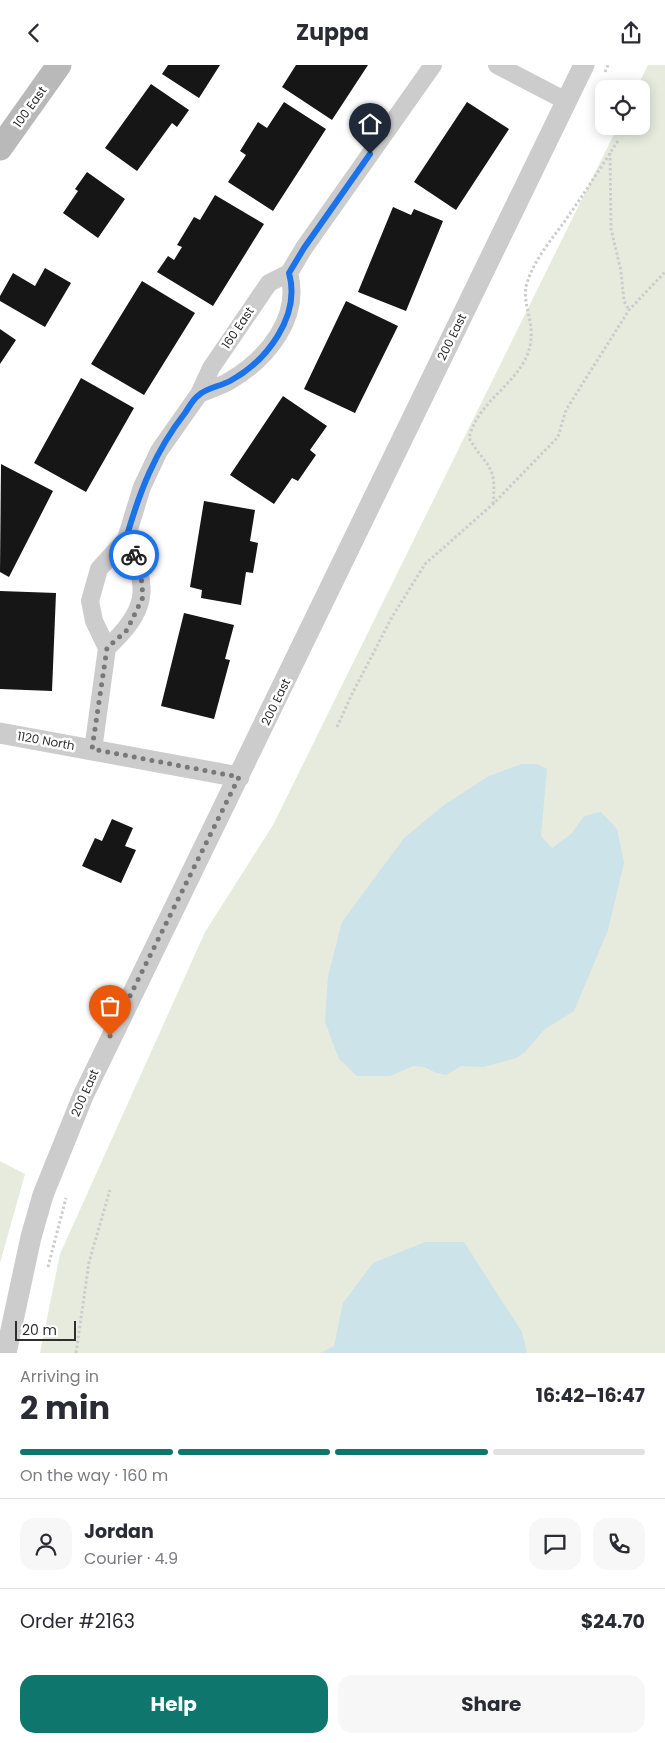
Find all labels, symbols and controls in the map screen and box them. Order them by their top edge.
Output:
text: Zuppa [296,17,369,48]
icon: back [20,19,48,47]
icon: share [617,19,645,47]
map controls [595,80,650,135]
button: locate [595,80,650,135]
street label: 100 East [9,83,50,131]
pin [349,103,391,154]
icon: home [356,110,384,138]
street label: 160 East [217,303,258,352]
street label: 200 East [433,311,470,363]
courier [109,530,159,580]
icon: bike [120,541,148,569]
street label: 200 East [257,676,294,728]
street label: 1120 North [16,727,76,754]
pin [89,985,131,1036]
icon: bag [96,992,124,1020]
street label: 200 East [67,1066,102,1119]
scale bar [15,1318,76,1341]
text: 20 m [22,1320,57,1340]
text: Arriving in [20,1365,99,1388]
text: 16:42–16:47 [536,1382,645,1409]
text: 2 min [20,1385,110,1430]
text: On the way · 160 m [20,1464,168,1487]
button: person [20,1518,72,1570]
text: Jordan [84,1518,154,1545]
button: chat [529,1518,581,1570]
button: phone [593,1518,645,1570]
text: Courier · 4.9 [84,1547,178,1570]
text: Order #2163 [20,1608,135,1635]
text: $24.70 [581,1608,645,1635]
button: Help [20,1675,328,1733]
button: Share [338,1675,645,1733]

